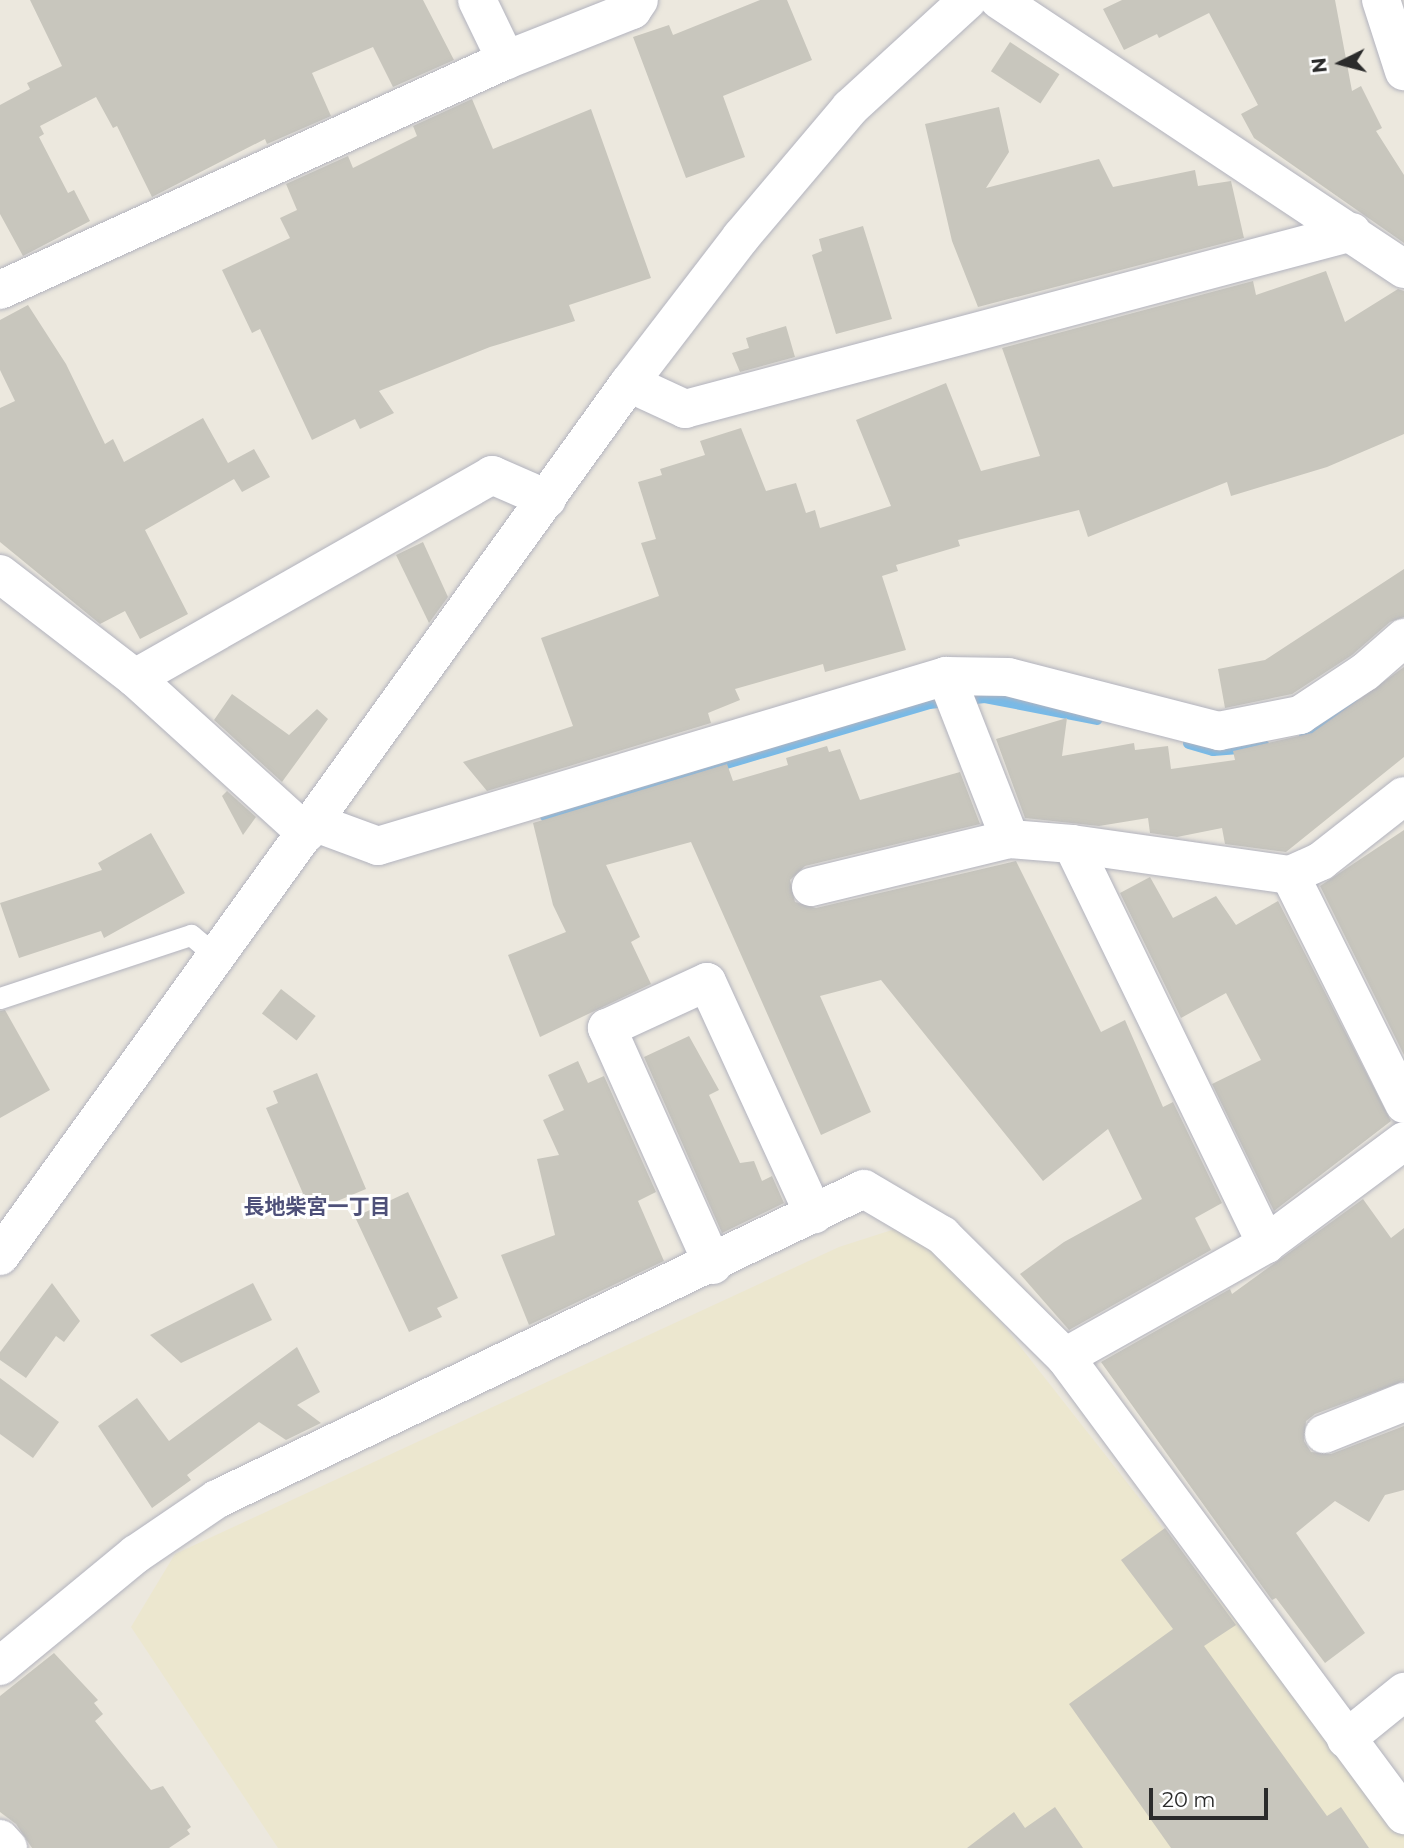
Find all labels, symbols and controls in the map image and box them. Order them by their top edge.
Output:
north arrow [1306,28,1376,98]
text: N [1307,56,1332,74]
district label: 長地柴宮一丁目 [244,1194,390,1220]
scale bar [1152,1774,1271,1818]
text: 20 m [1162,1787,1216,1812]

